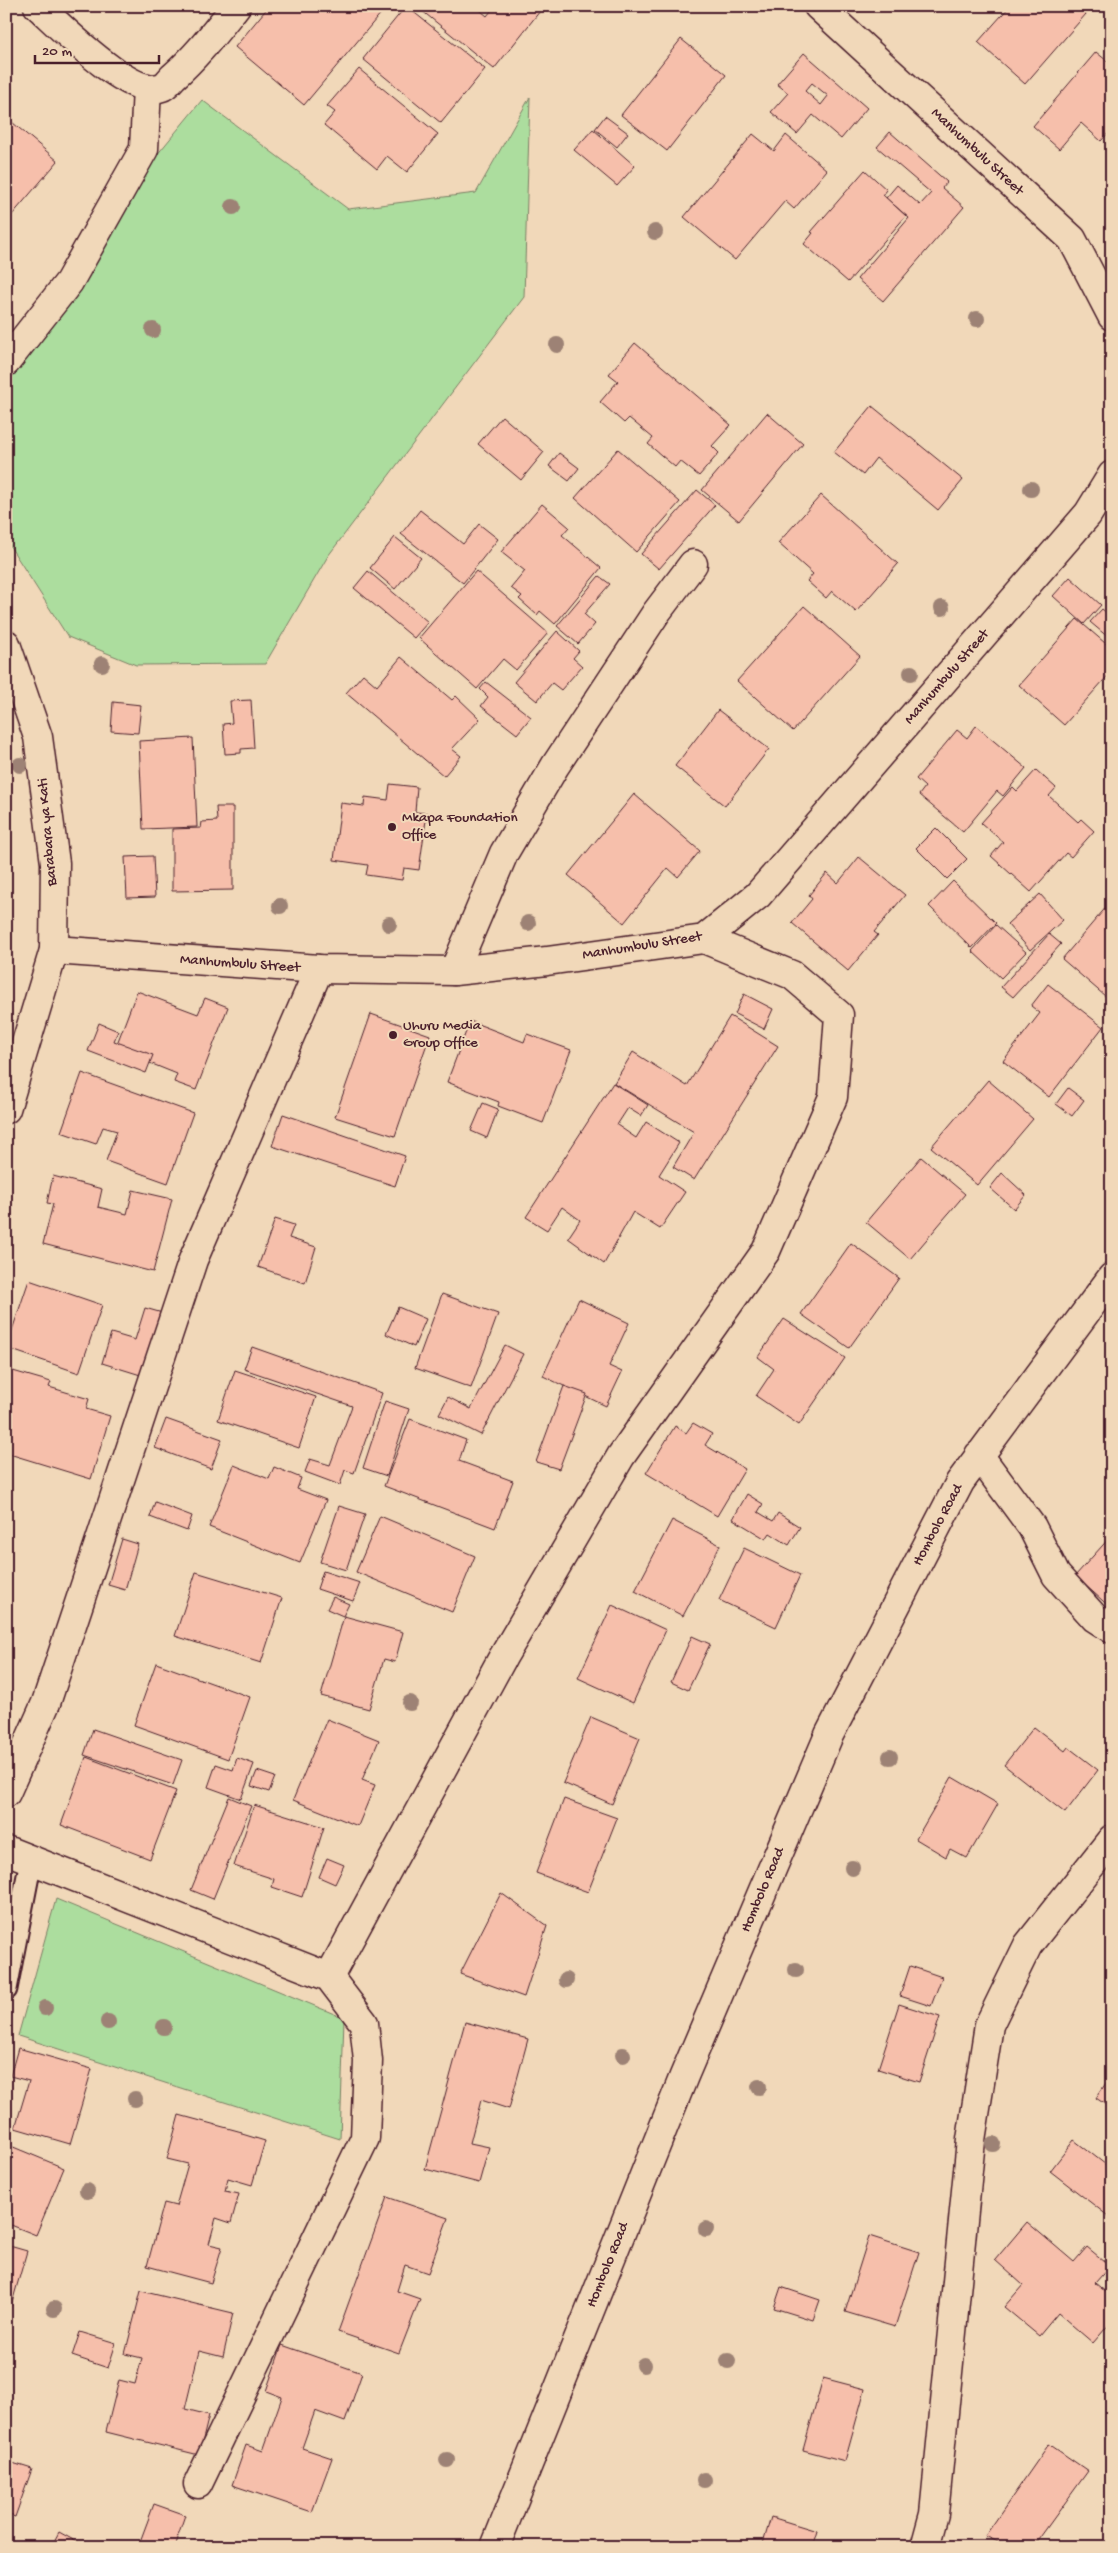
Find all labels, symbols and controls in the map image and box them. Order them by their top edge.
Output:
scale bar [35,32,159,64]
text: 20 m [42,43,72,61]
street label: Manhumbulu Street [927,104,1029,201]
street label: Manhumbulu Street [901,624,995,728]
street label: Barabara ya Kati [34,777,62,888]
place label: Mkapa Foundation Office [402,809,518,844]
marker: Mkapa Foundation Office [386,821,398,833]
street label: Manhumbulu Street [581,927,705,964]
street label: Manhumbulu Street [179,951,303,977]
place label: Uhuru Media Group Office [403,1017,482,1052]
marker: Uhuru Media Group Office [387,1029,399,1041]
street label: Hombolo Road [909,1480,968,1569]
street label: Hombolo Road [737,1844,789,1935]
street label: Hombolo Road [583,2219,634,2310]

